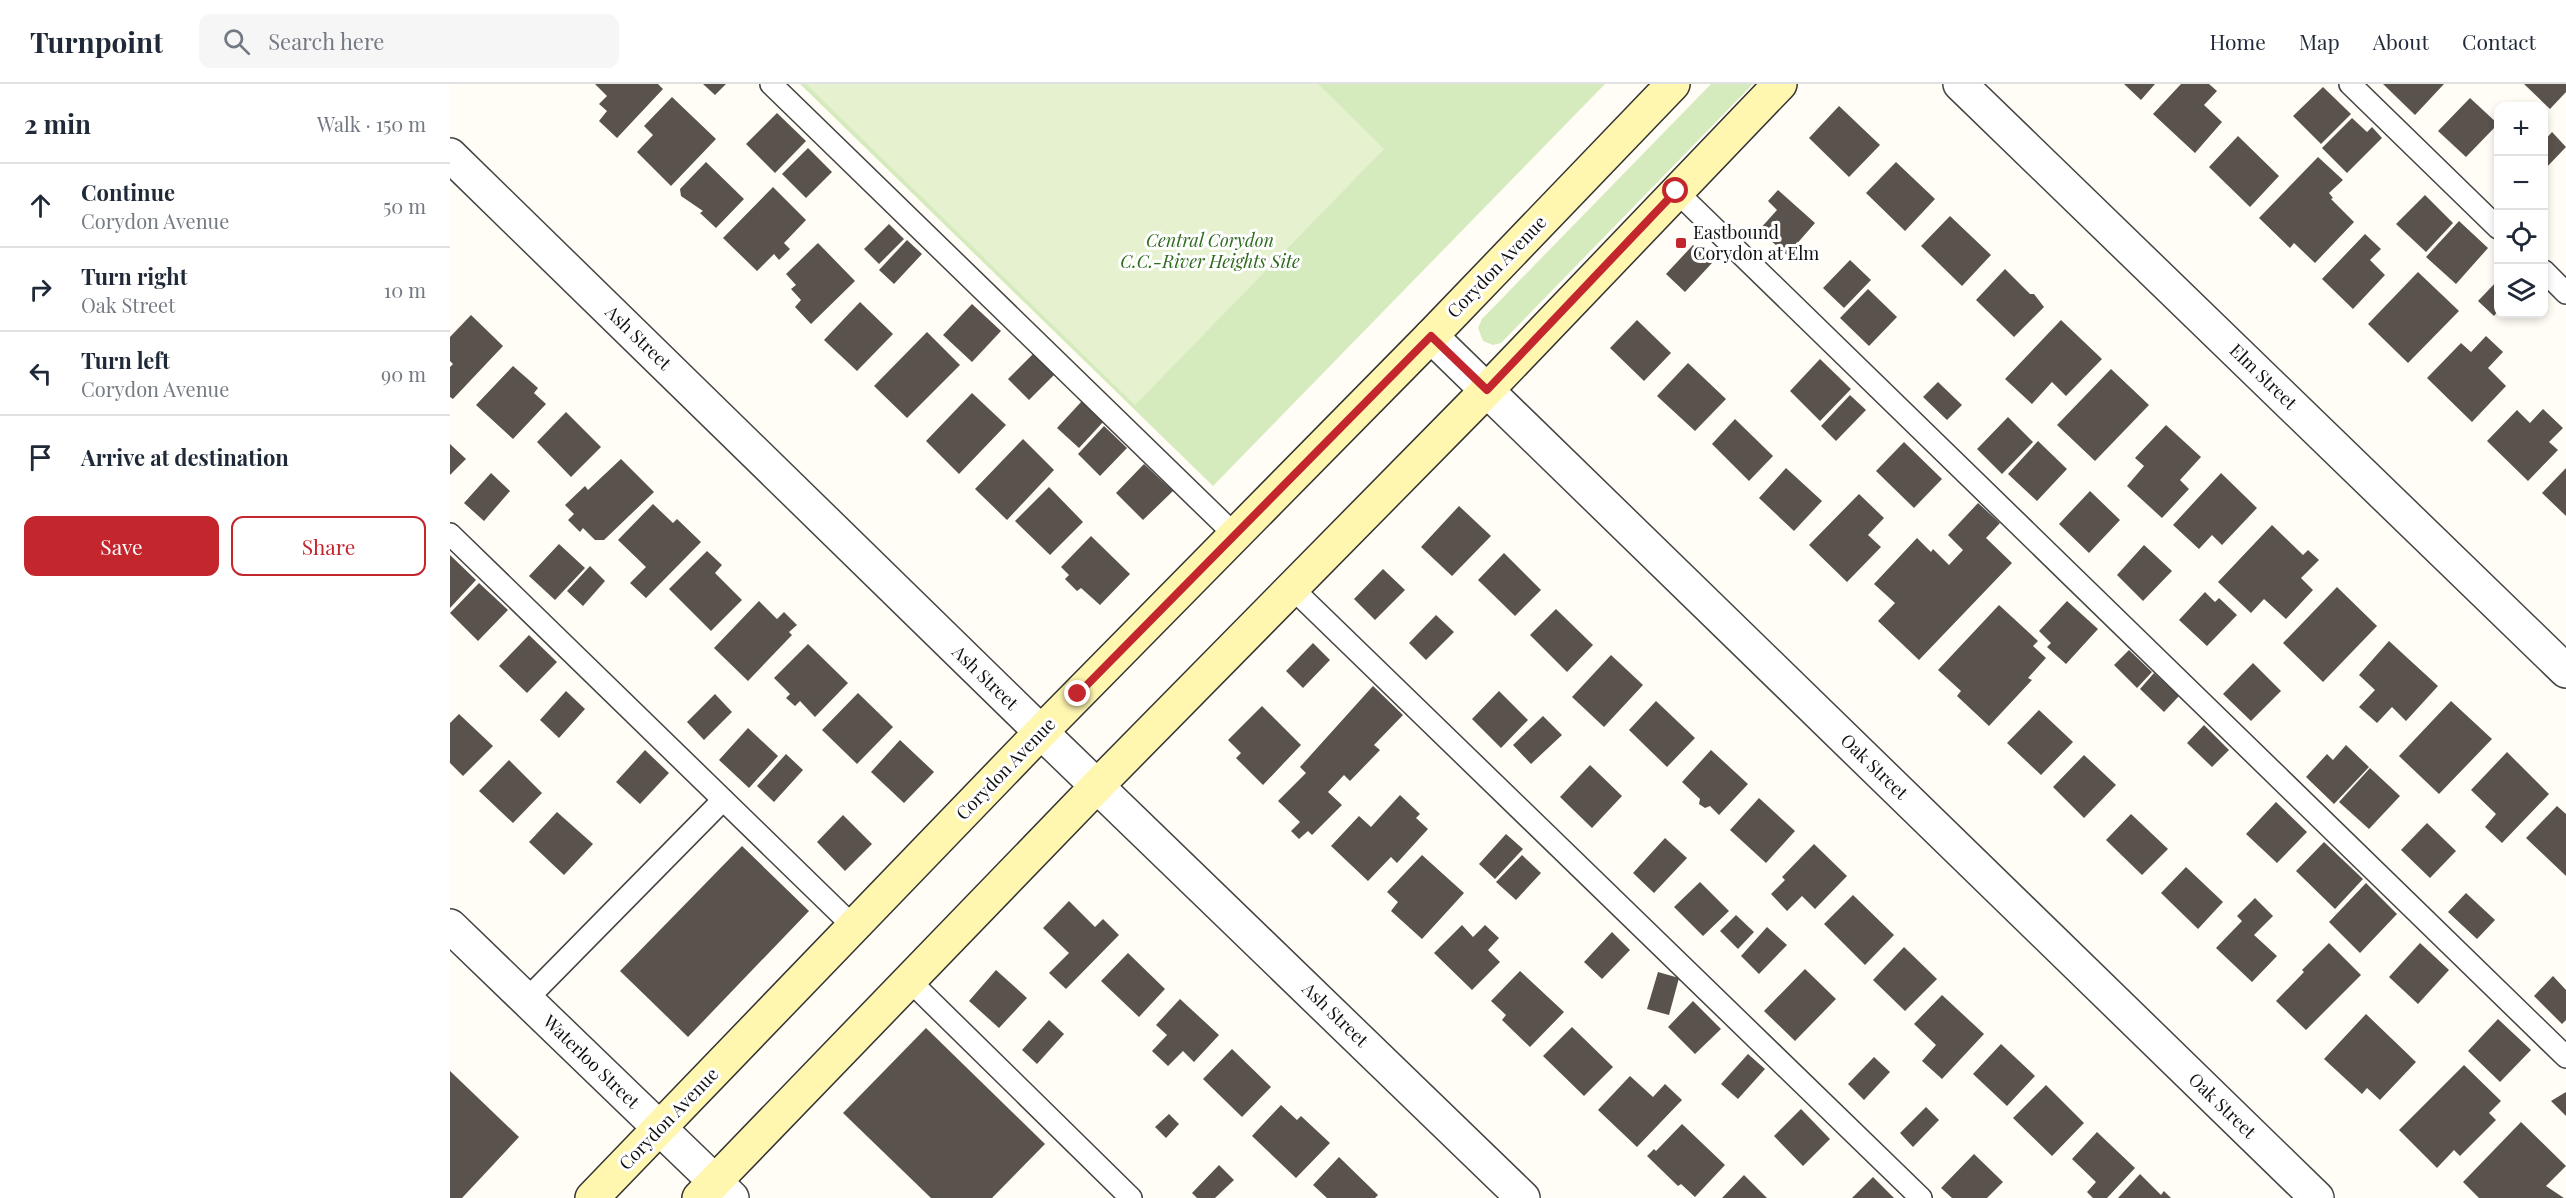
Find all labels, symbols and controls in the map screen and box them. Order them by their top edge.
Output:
search box [199,14,619,68]
text: Turnpoint [30,23,163,60]
icon: search [220,25,253,58]
text: Search here [268,26,384,56]
text: Home [2210,27,2266,55]
text: Map [2299,27,2340,55]
text: About [2373,27,2429,55]
text: Contact [2462,27,2536,55]
map controls [2494,102,2548,318]
button: + [2494,102,2548,156]
text: 2 min [24,106,91,141]
text: Walk · 150 m [317,110,426,137]
button: − [2494,156,2548,210]
text: Continue [81,177,175,207]
route start [1662,177,1688,203]
icon: ahead [24,189,57,222]
text: 50 m [383,192,426,219]
text: Corydon Avenue [81,207,229,234]
street label: Corydon Avenue [1441,210,1551,323]
button: locate [2494,210,2548,264]
place label: Eastbound Corydon at Elm [1693,220,1819,265]
park label: Central Corydon C.C.-River Heights Site [1120,228,1300,273]
marker: Eastbound Corydon at Elm [1674,236,1688,250]
text: Turn right [81,261,187,291]
button: layers [2494,264,2548,318]
icon: right [24,273,57,306]
text: 10 m [384,276,426,303]
text: Oak Street [81,291,175,318]
street label: Ash Street [600,299,677,375]
street label: Elm Street [2225,338,2303,415]
text: Turn left [81,345,170,375]
icon: left [24,357,57,390]
text: 90 m [381,360,426,387]
text: Corydon Avenue [81,375,229,402]
icon: arrive [24,441,57,474]
text: Arrive at destination [81,442,289,472]
button: Save [24,516,219,576]
button: Share [231,516,426,576]
street label: Ash Street [947,639,1024,715]
route end [1064,680,1090,706]
street label: Corydon Avenue [950,712,1060,825]
street label: Oak Street [1836,728,1914,805]
street label: Ash Street [1297,976,1374,1052]
street label: Waterloo Street [538,1009,645,1114]
street label: Corydon Avenue [613,1062,723,1175]
street label: Oak Street [2184,1067,2262,1144]

